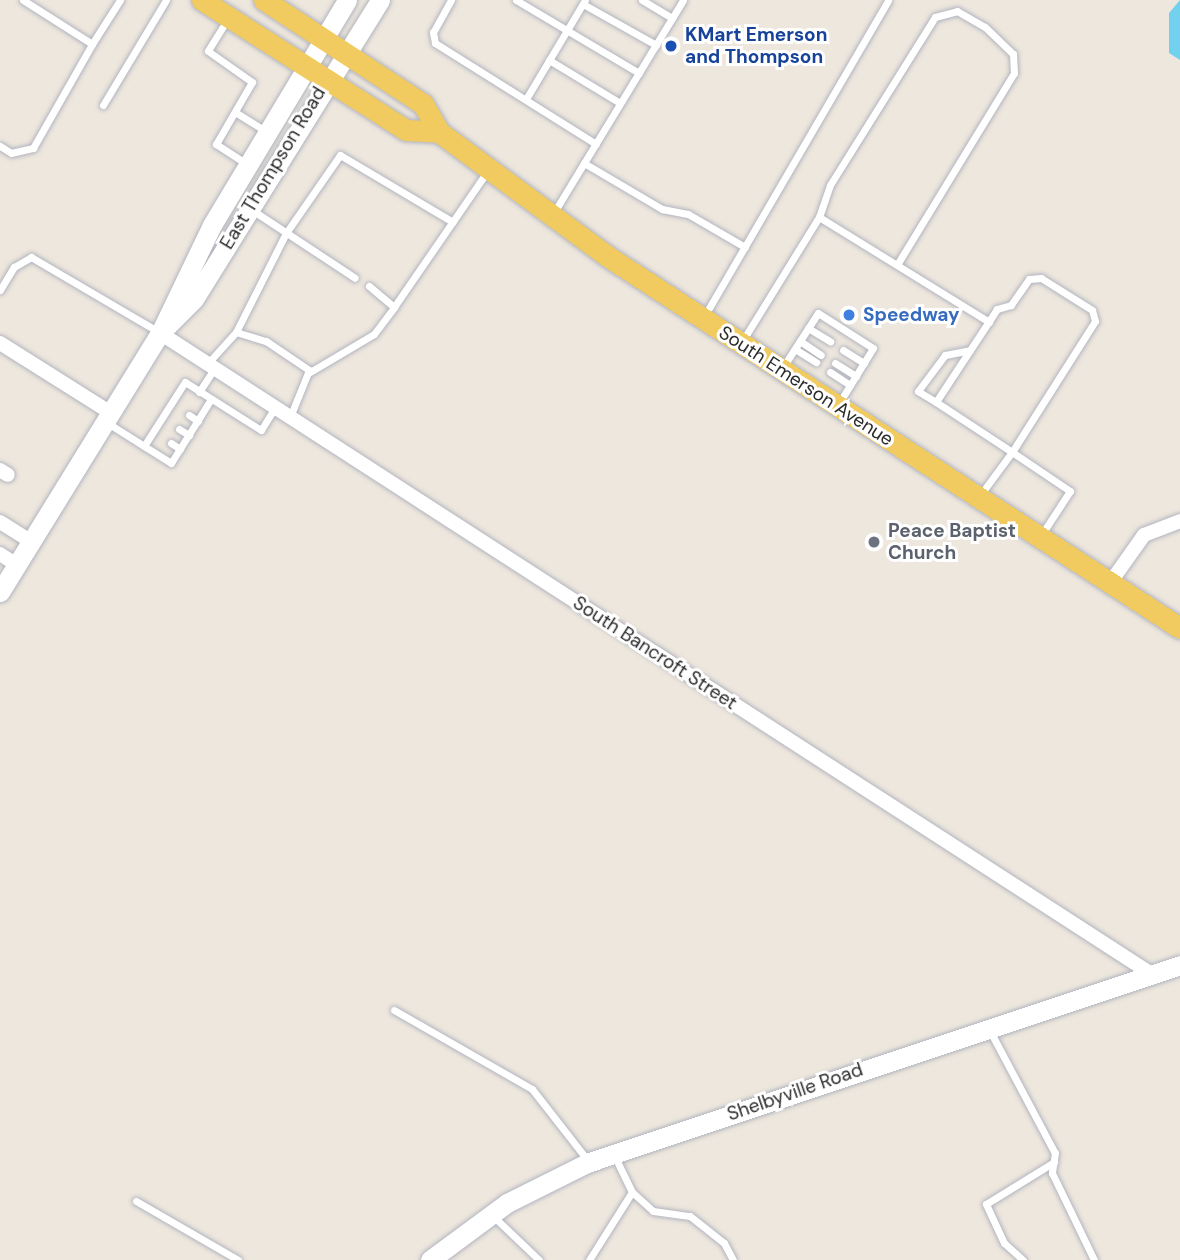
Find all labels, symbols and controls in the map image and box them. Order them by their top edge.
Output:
place label: KMart Emerson and Thompson [685,24,827,68]
marker: KMart Emerson and Thompson [663,38,679,54]
street label: East Thompson Road [215,83,331,253]
place label: Speedway [863,304,960,326]
marker: Speedway [841,307,857,323]
street label: South Emerson Avenue [714,321,898,451]
place label: Peace Baptist Church [888,520,1016,564]
marker: Peace Baptist Church [866,534,882,550]
street label: South Bancroft Street [569,591,741,715]
street label: Shelbyville Road [724,1058,866,1126]

